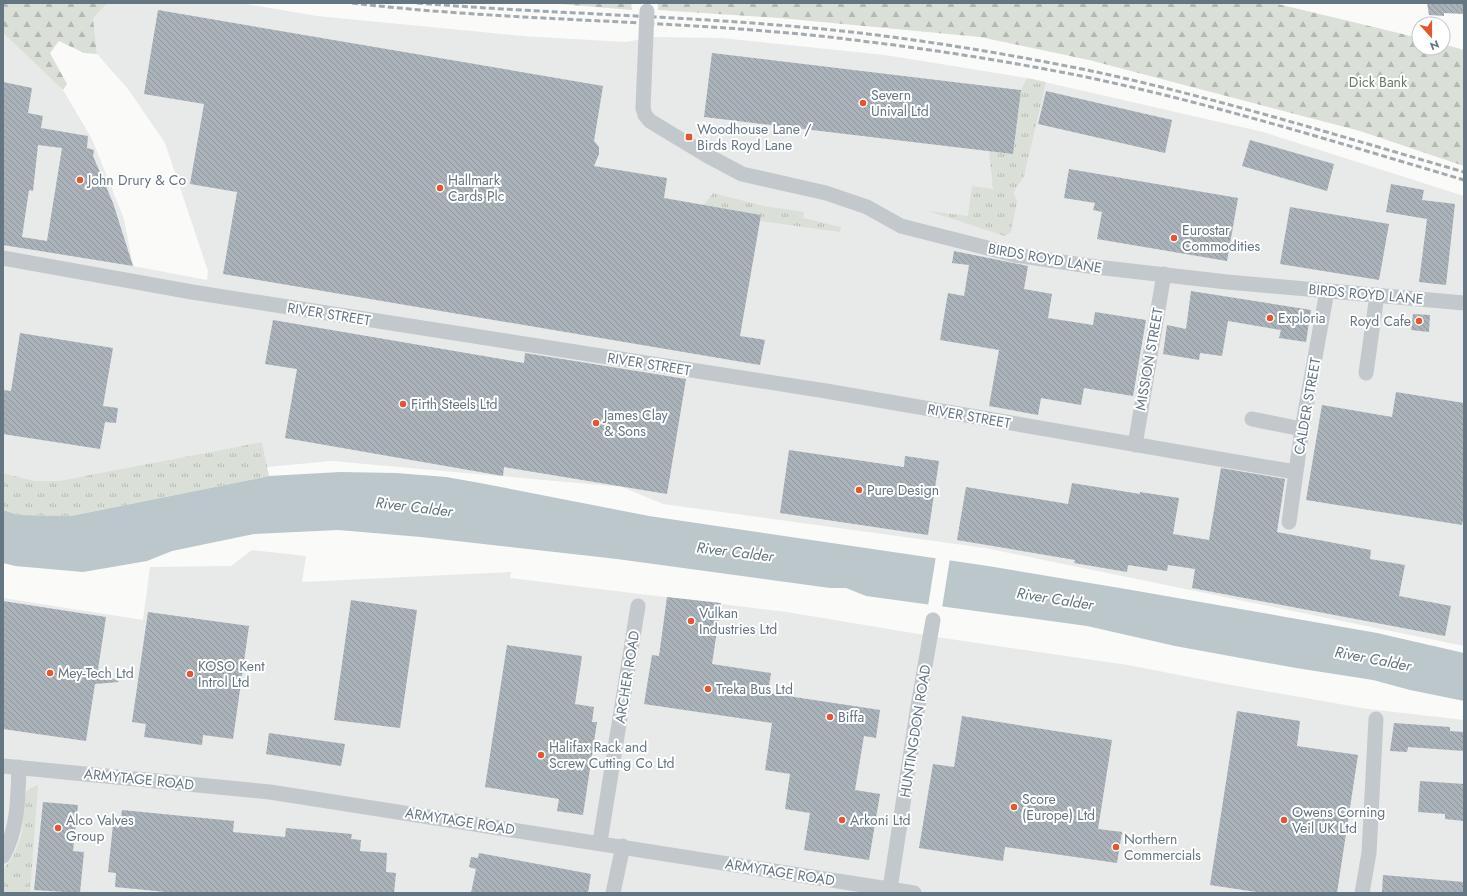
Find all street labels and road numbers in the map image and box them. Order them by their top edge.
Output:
street label: BIRDS ROYD LANE [987,238,1103,278]
street label: BIRDS ROYD LANE [1308,279,1424,309]
street label: RIVER STREET [286,298,373,331]
street label: MISSION STREET [1130,306,1168,412]
street label: RIVER STREET [606,348,693,381]
street label: CALDER STREET [1289,355,1325,456]
street label: RIVER STREET [926,399,1013,433]
street label: ARCHER ROAD [610,629,644,725]
street label: HUNTINGDON ROAD [895,663,935,799]
street label: ARMYTAGE ROAD [83,763,195,795]
street label: ARMYTAGE ROAD [404,802,516,840]
street label: ARMYTAGE ROAD [724,853,836,891]

